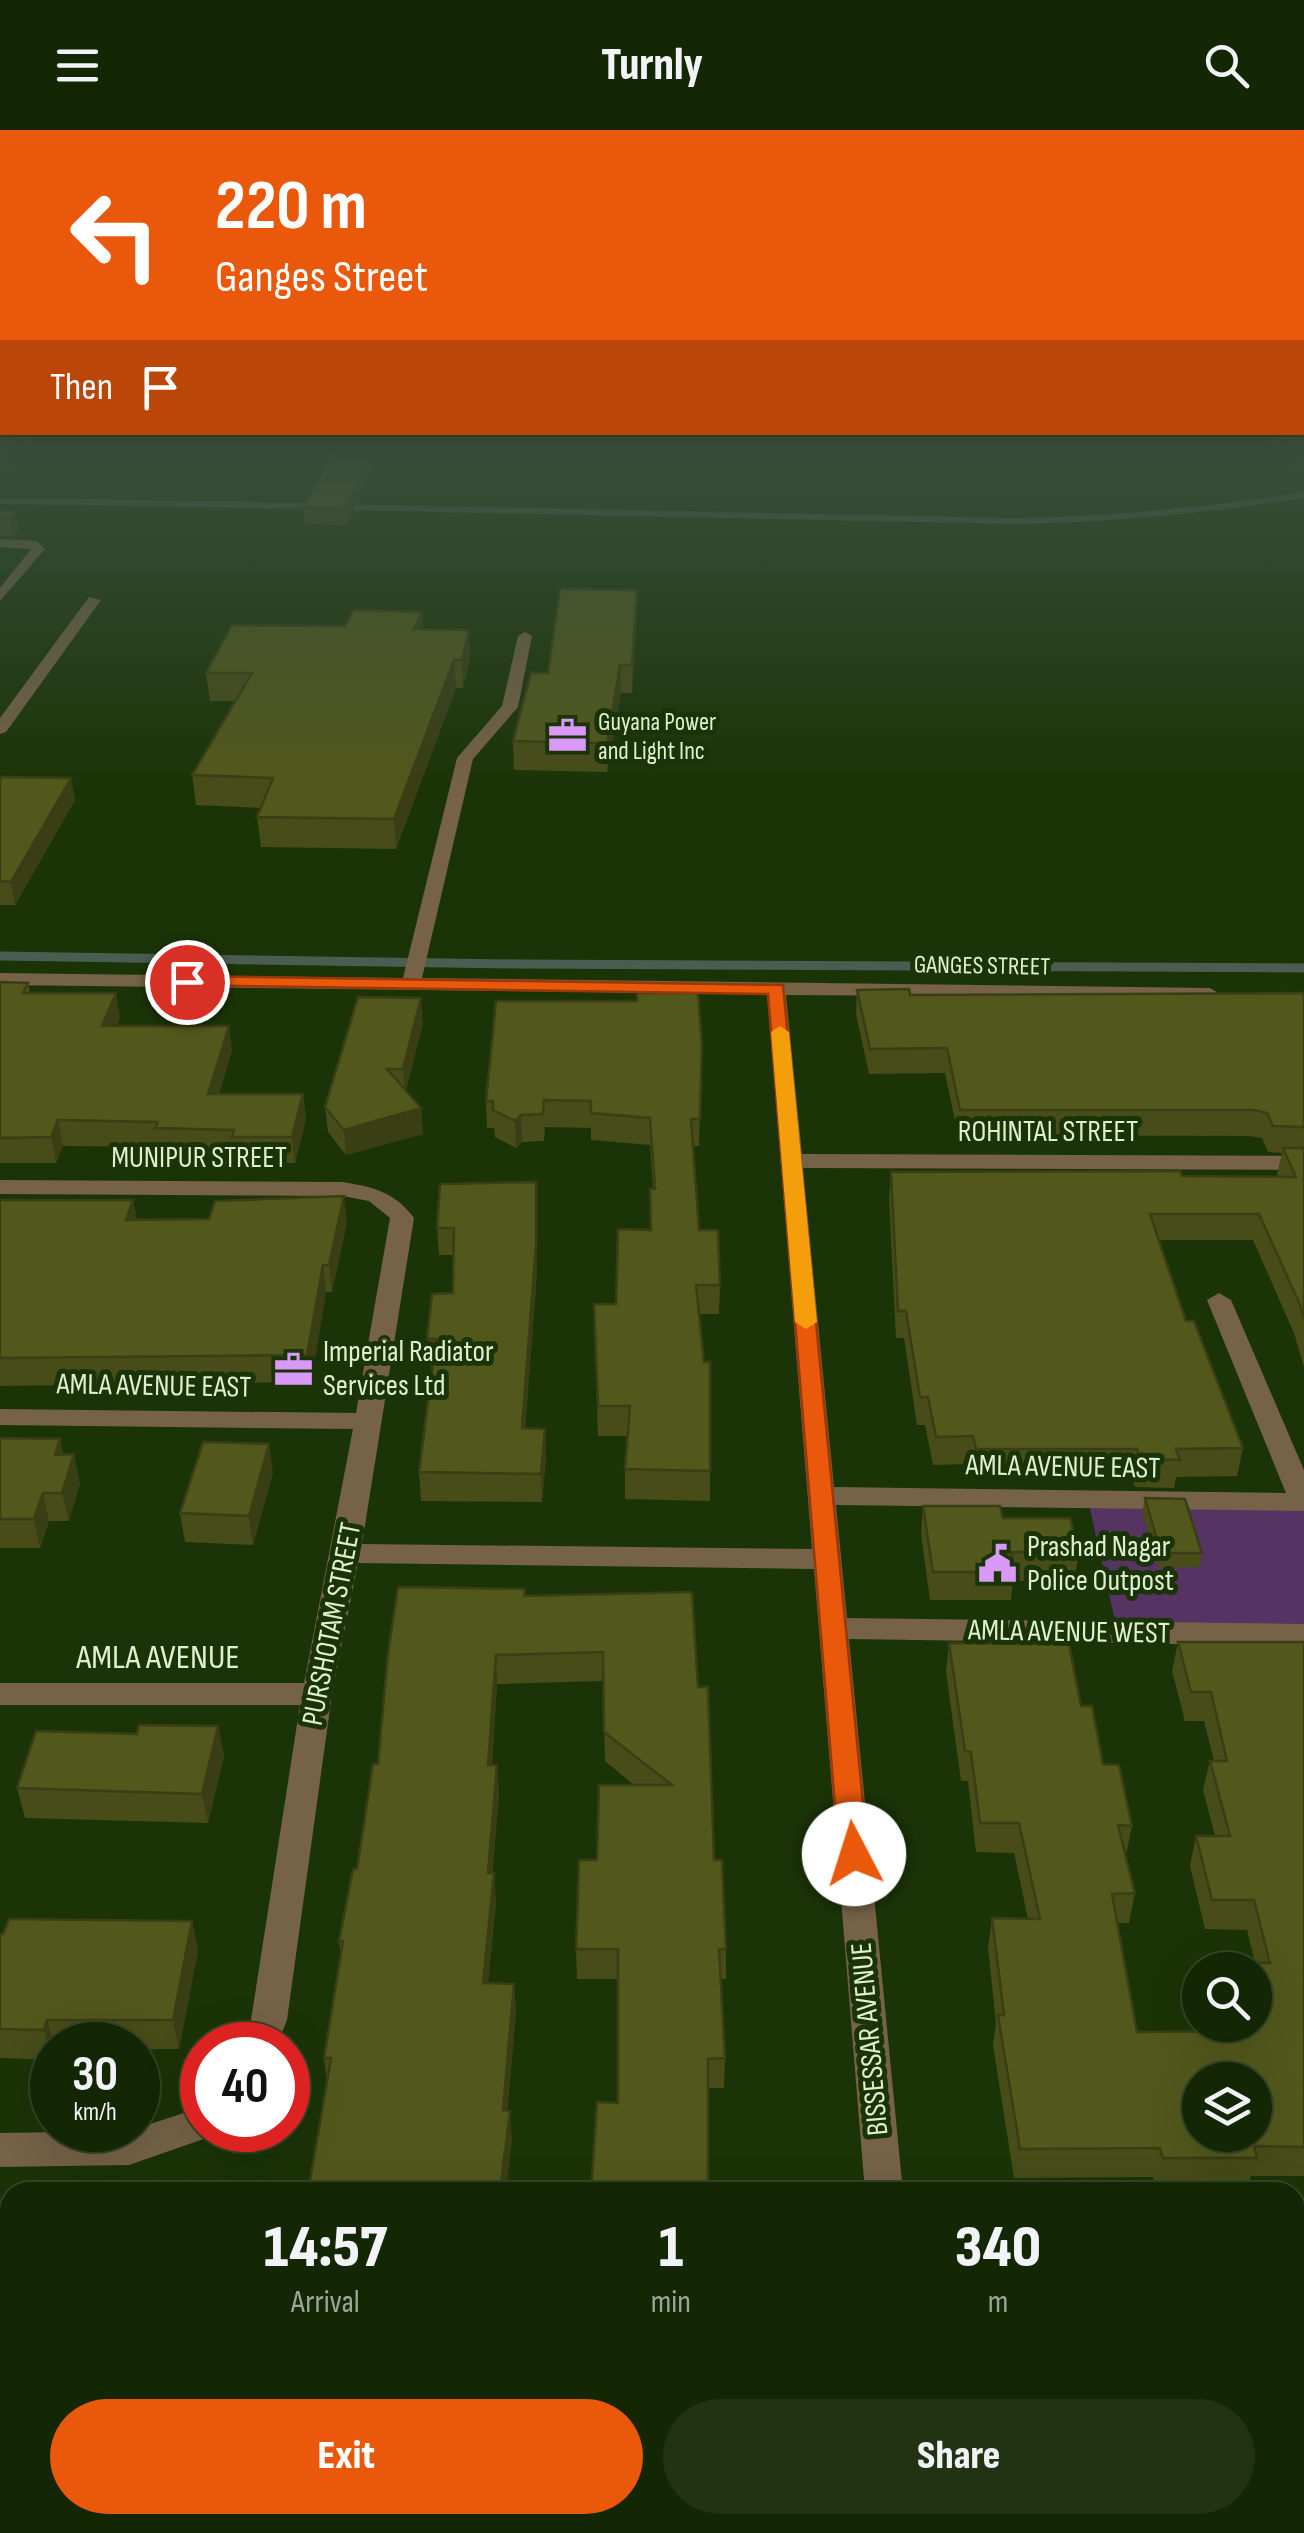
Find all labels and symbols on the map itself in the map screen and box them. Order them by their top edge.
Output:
place label: Guyana Power and Light Inc [598,707,716,767]
office icon: Guyana Power and Light Inc [547,715,589,757]
pin [145,940,230,1025]
street label: GANGES STREET [914,949,1050,983]
street label: ROHINTAL STREET [958,1114,1138,1150]
street label: MUNIPUR STREET [111,1140,287,1176]
place label: Imperial Radiator Services Ltd [323,1334,494,1404]
office icon: Imperial Radiator Services Ltd [272,1348,314,1390]
street label: AMLA AVENUE EAST [55,1366,252,1406]
street label: AMLA AVENUE EAST [964,1447,1161,1487]
street label: PURSHOTAM STREET [295,1520,369,1728]
place label: Prashad Nagar Police Outpost [1027,1529,1174,1599]
public building icon: Prashad Nagar Police Outpost [976,1543,1018,1585]
street label: AMLA AVENUE WEST [967,1612,1170,1652]
street label: AMLA AVENUE [75,1636,240,1679]
position arrow [802,1802,906,1906]
street label: BISSESSAR AVENUE [844,1941,896,2137]
speed limit sign: 40 [180,2022,310,2152]

